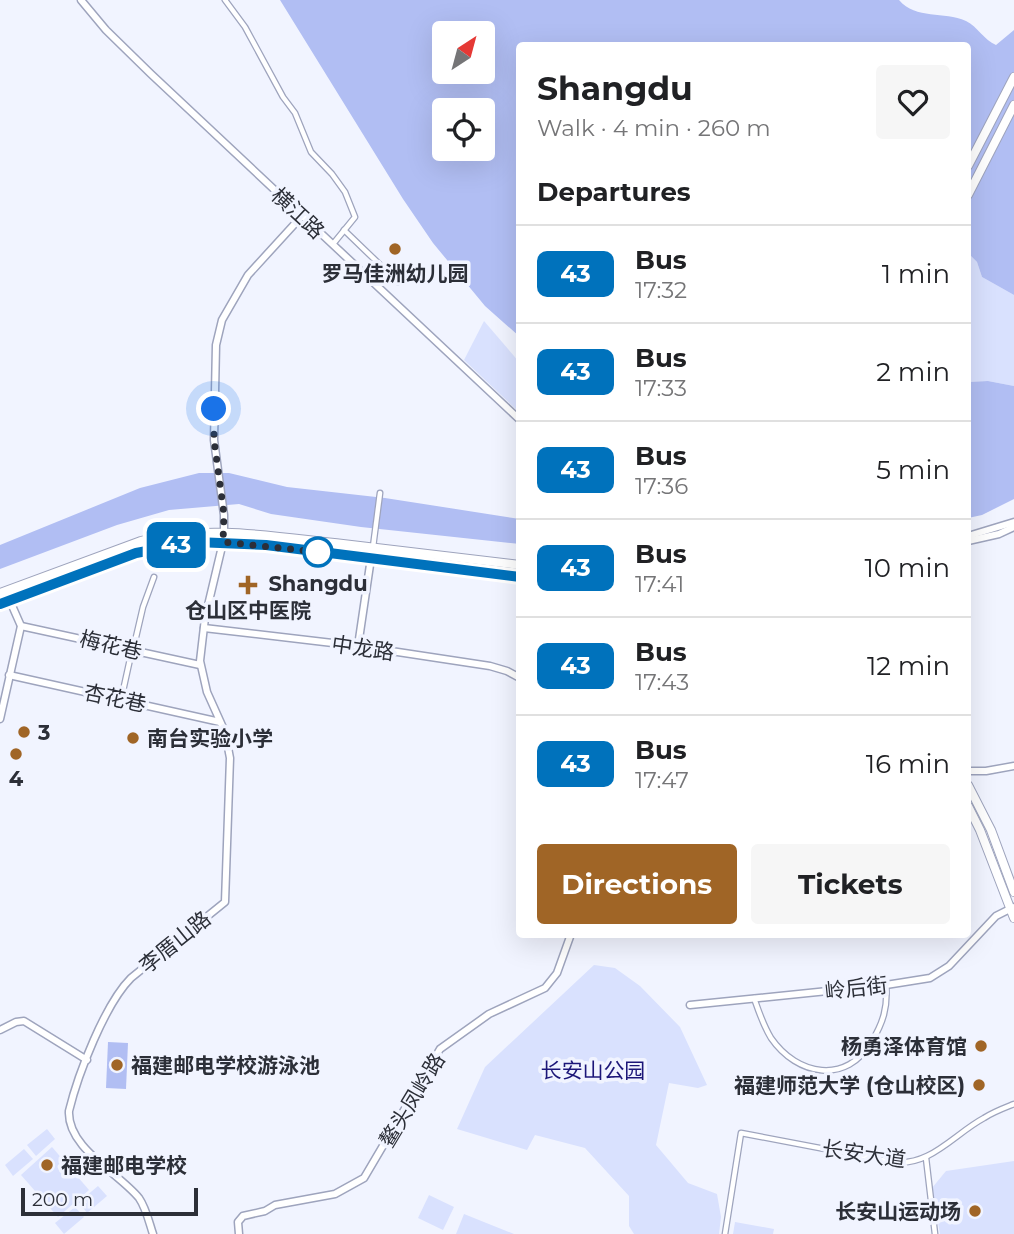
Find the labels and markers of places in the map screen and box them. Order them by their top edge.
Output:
marker: 罗马佳洲幼儿园 [387,241,403,257]
place label: 罗马佳洲幼儿园 [322,261,469,286]
marker: Shangdu [303,537,333,567]
place label: Shangdu [268,571,368,596]
marker: 仓山区中医院 [238,575,258,595]
place label: 仓山区中医院 [185,598,311,623]
place label: 3 [37,720,50,745]
marker: 3 [16,724,32,740]
place label: 南台实验小学 [147,726,273,751]
marker: 南台实验小学 [125,730,141,746]
marker: 4 [8,746,24,762]
place label: 4 [9,766,24,791]
place label: 杨勇泽体育馆 [841,1034,967,1059]
marker: 杨勇泽体育馆 [973,1038,989,1054]
place label: 福建邮电学校游泳池 [131,1053,320,1078]
marker: 福建邮电学校游泳池 [109,1057,125,1073]
place label: 福建师范大学 (仓山校区) [734,1073,965,1098]
marker: 福建师范大学 (仓山校区) [971,1077,987,1093]
place label: 福建邮电学校 [61,1153,187,1178]
marker: 福建邮电学校 [39,1157,55,1173]
place label: 长安山运动场 [835,1199,961,1224]
marker: 长安山运动场 [967,1203,983,1219]

